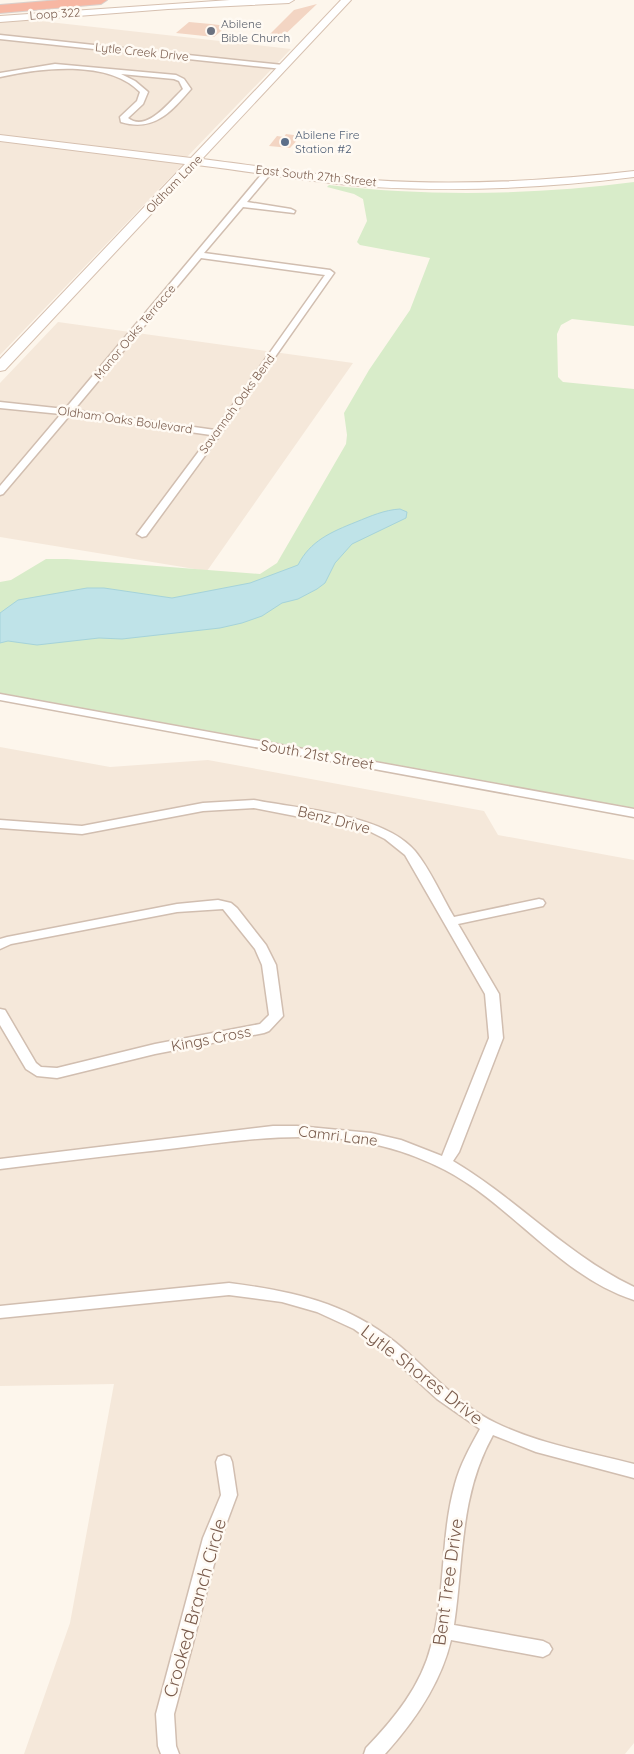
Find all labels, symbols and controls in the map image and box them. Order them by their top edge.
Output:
street label: Loop 322 [29,4,81,23]
place label: Abilene Bible Church [221,16,290,45]
marker: Abilene Bible Church [205,25,217,37]
street label: Lytle Creek Drive [95,39,190,64]
place label: Abilene Fire Station #2 [295,127,360,156]
marker: Abilene Fire Station #2 [279,136,291,148]
street label: Oldham Lane [142,151,205,216]
street label: East South 27th Street [255,162,377,189]
street label: Manor Oaks Terracce [91,281,179,382]
street label: Savannah Oaks Bend [195,351,278,456]
street label: Oldham Oaks Boulevard [57,403,193,436]
street label: South 21st Street [259,735,375,774]
street label: Benz Drive [296,801,372,838]
street label: Kings Cross [169,1021,252,1056]
street label: Camri Lane [297,1121,379,1150]
street label: Lytle Shores Drive [356,1320,488,1430]
street label: Crooked Branch Circle [158,1516,231,1700]
street label: Bent Tree Drive [427,1517,468,1647]

